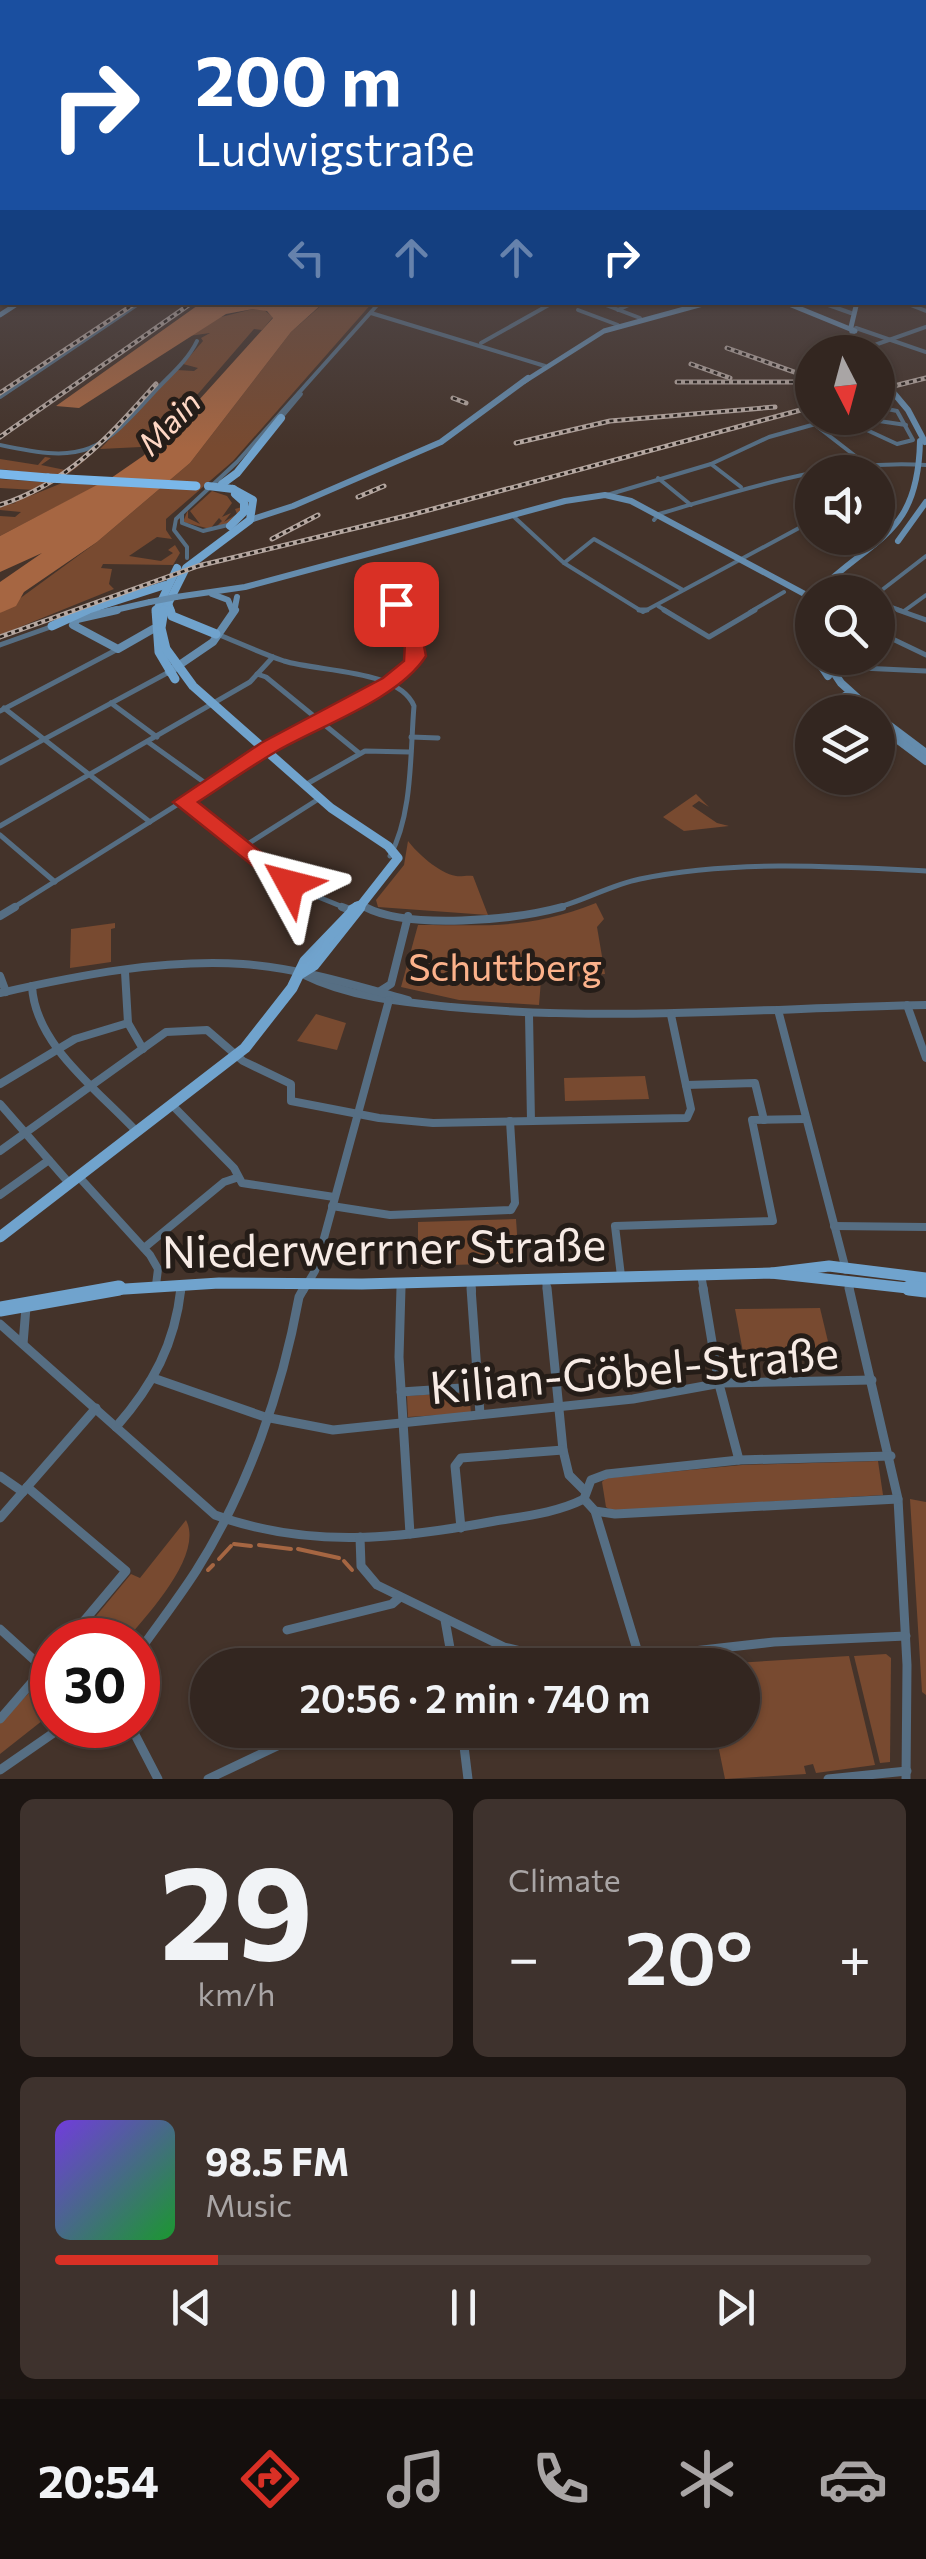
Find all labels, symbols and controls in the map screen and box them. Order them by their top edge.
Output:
text: 200 m [195,35,402,120]
icon: right [30,40,160,170]
text: Ludwigstraße [195,120,475,175]
icon: left [279,230,334,285]
icon: ahead [384,230,439,285]
icon: ahead [489,230,544,285]
icon: right [594,230,649,285]
north arrow [795,335,895,435]
map controls [795,335,895,795]
water label: Main [128,382,208,462]
button: sound [795,455,895,555]
pin [354,562,439,647]
button: search [795,575,895,675]
icon: arrive [369,577,424,632]
button: layers [795,695,895,795]
position arrow [238,832,342,936]
park label: Schuttberg [408,942,602,989]
street label: Niederwerrner Straße [161,1215,607,1277]
street label: Kilian-Göbel-Straße [427,1323,841,1413]
speed limit sign: 30 [30,1618,160,1748]
text: 20:56 · 2 min · 740 m [300,1674,650,1721]
text: 29 [160,1828,313,1987]
text: Climate [508,1859,621,1899]
text: 20° [625,1909,753,2000]
text: − [508,1922,539,1989]
text: + [839,1922,871,1989]
text: km/h [198,1973,275,2013]
text: 98.5 FM [205,2137,349,2184]
text: Music [205,2184,292,2224]
icon: previous [164,2280,219,2335]
icon: pause [436,2280,491,2335]
icon: next [708,2280,763,2335]
icon: directions [235,2444,305,2514]
icon: music [381,2444,451,2514]
icon: phone [526,2444,596,2514]
icon: climate [672,2444,742,2514]
icon: car [818,2444,888,2514]
text: 20:54 [38,2452,159,2507]

